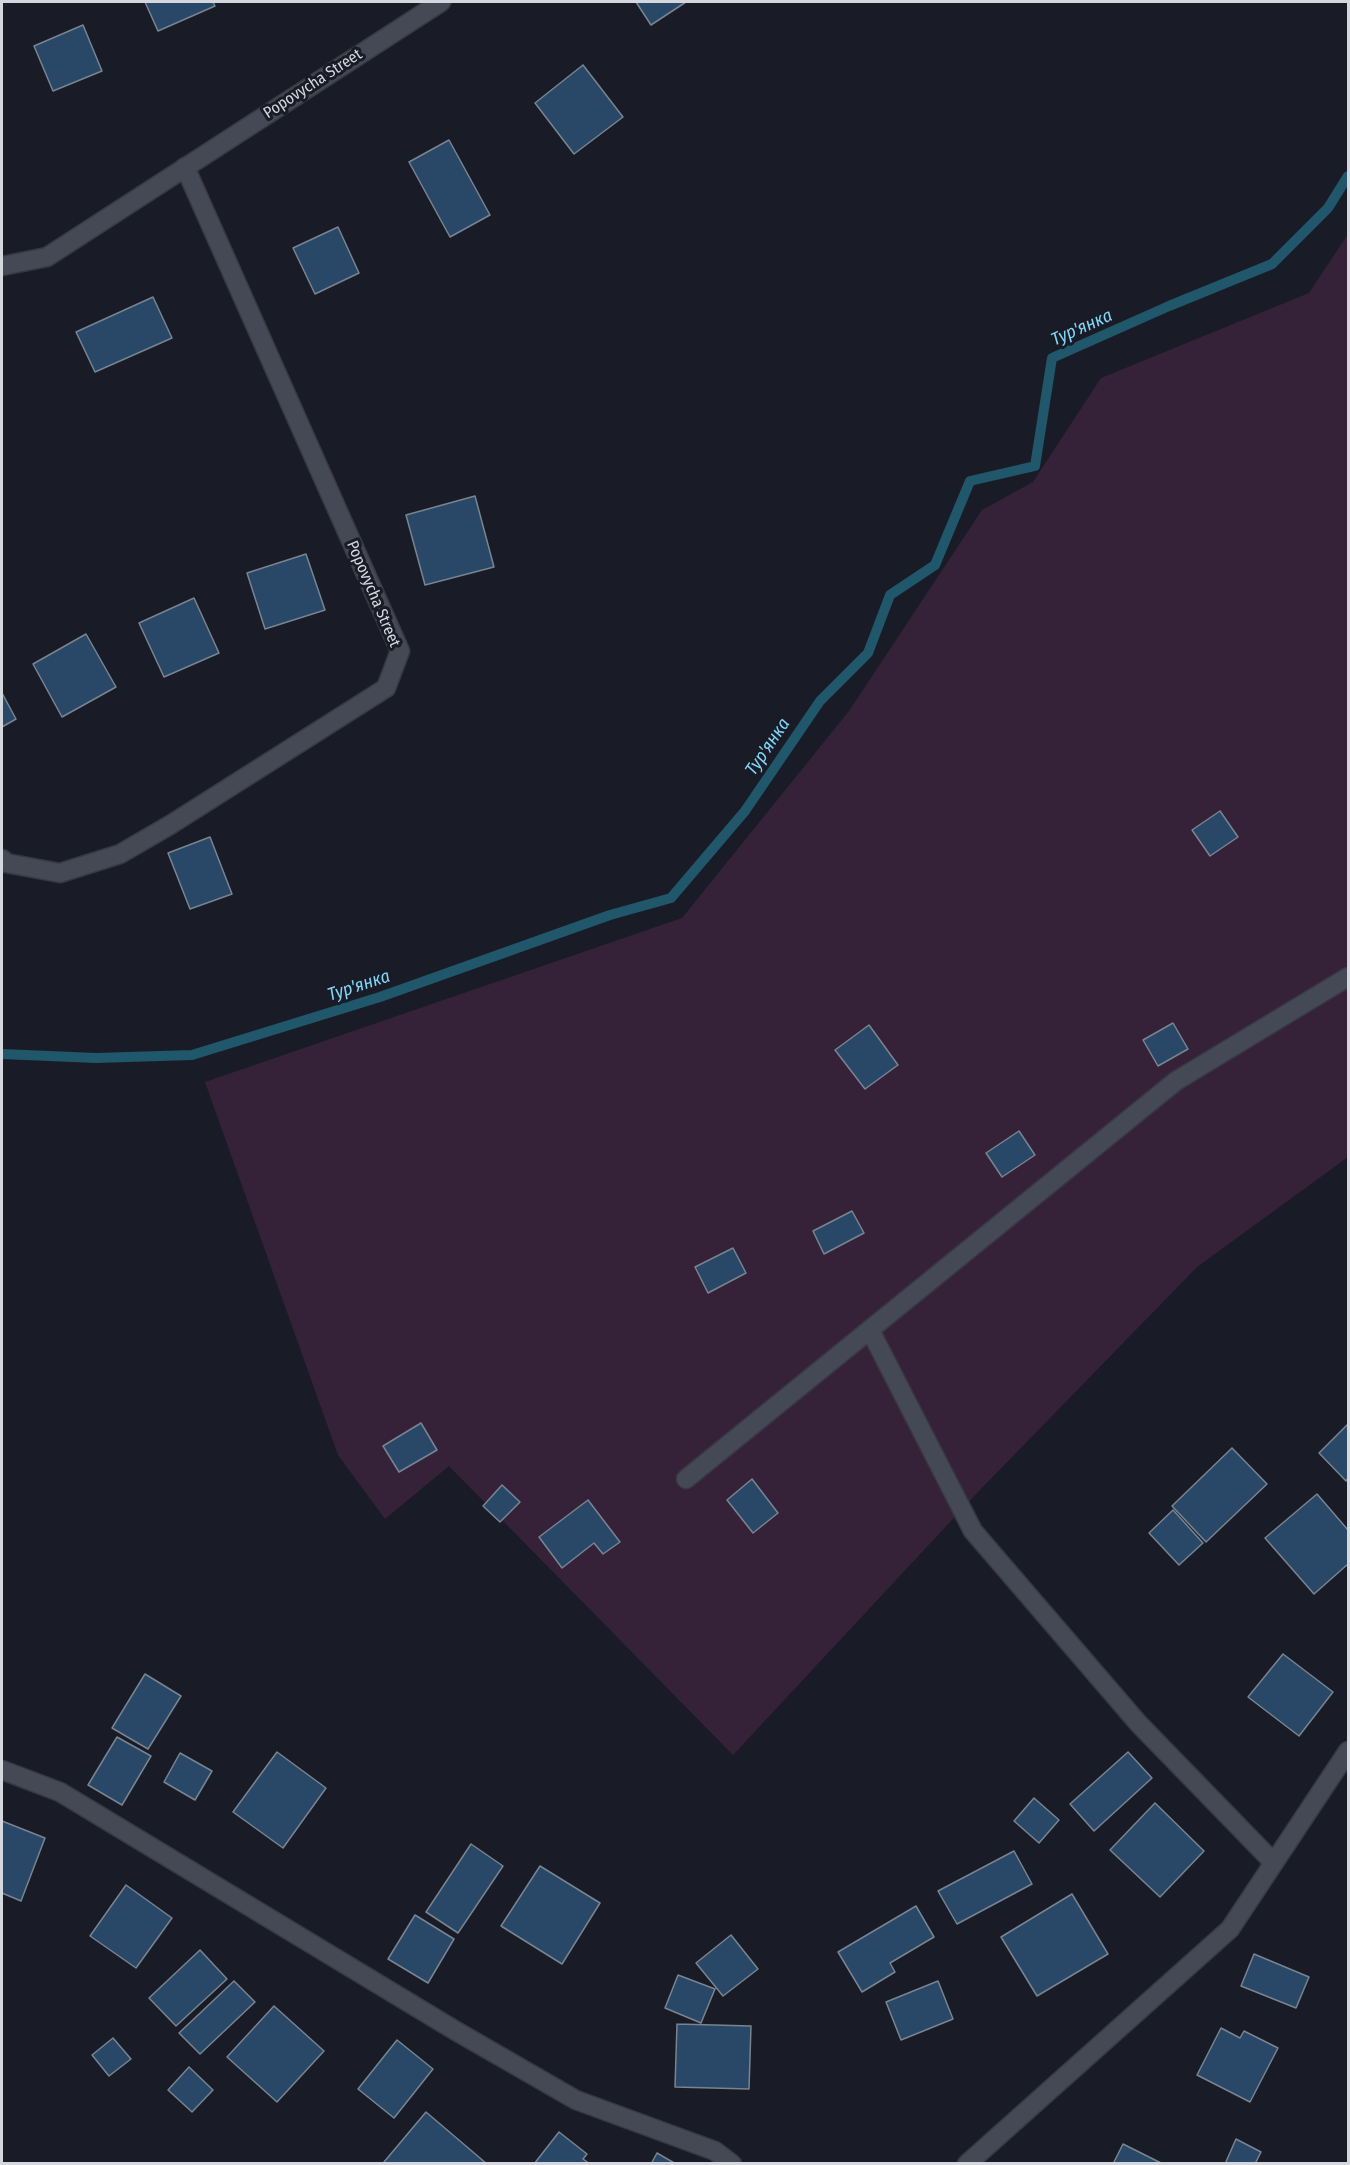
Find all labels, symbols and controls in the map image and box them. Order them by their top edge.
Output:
street label: Popovycha Street [260,45,366,123]
water label: Тур'янка [1048,305,1116,351]
street label: Popovycha Street [342,538,404,650]
water label: Тур'янка [741,714,795,780]
water label: Тур'янка [325,966,393,1006]

